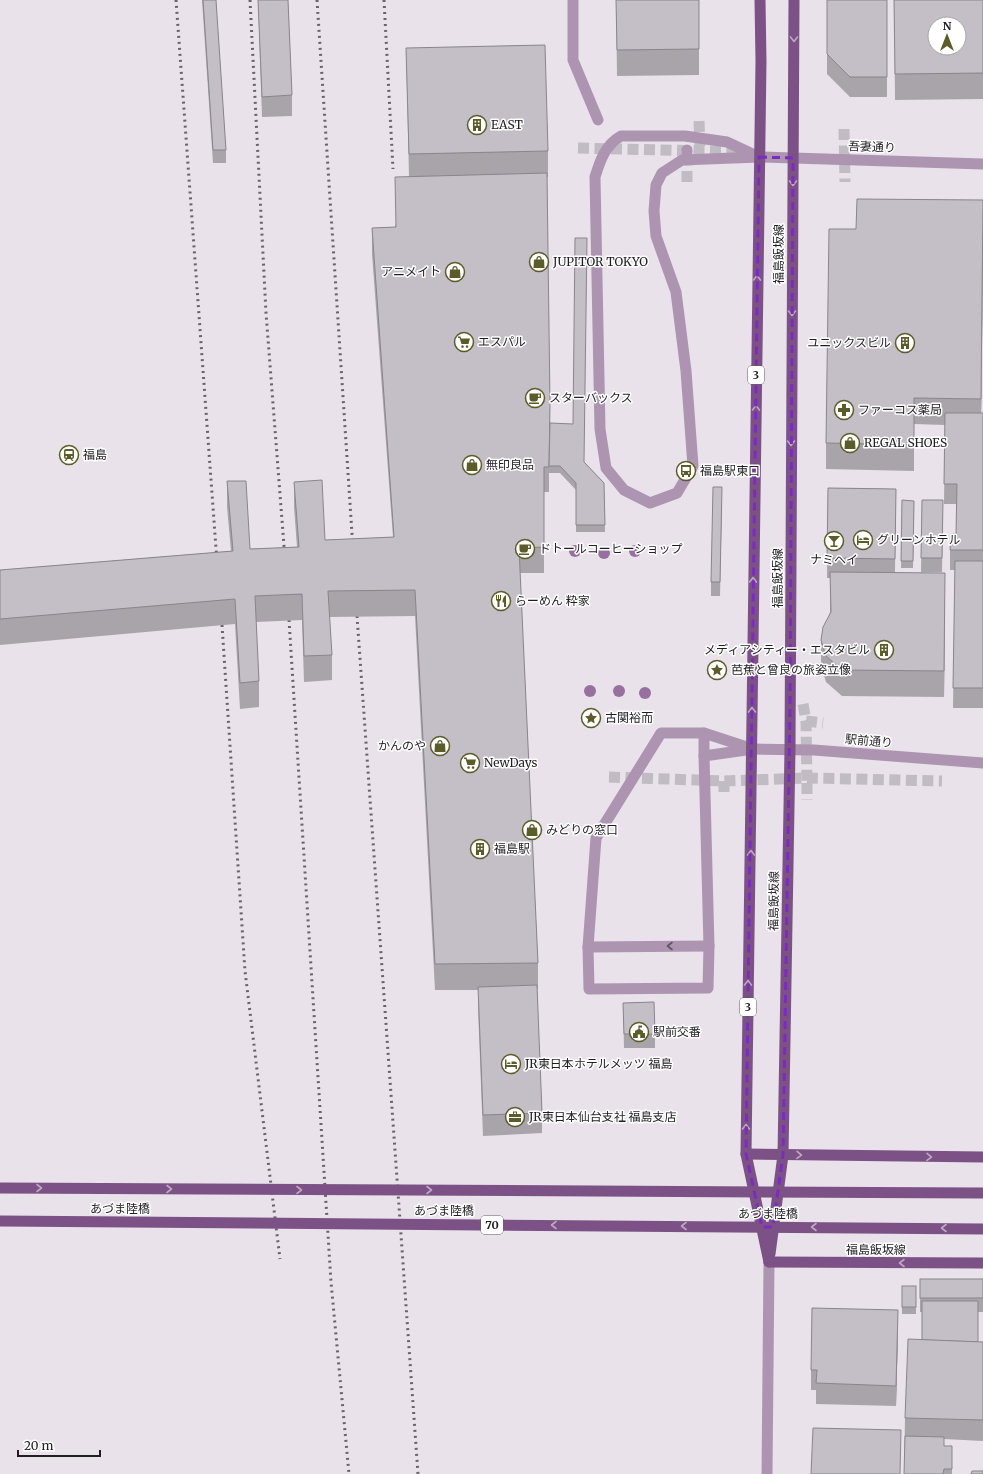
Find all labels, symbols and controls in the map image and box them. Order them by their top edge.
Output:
north arrow [927,16,967,56]
text: N [943,19,952,33]
one-way arrow [790,36,798,42]
building icon: EAST [466,114,488,136]
place label: EAST [491,117,523,132]
street label: 吾妻通り [848,138,896,155]
one-way arrow [789,180,797,186]
street label: 福島飯坂線 [771,224,786,284]
shop icon: JUPITOR TOKYO [528,251,550,273]
place label: JUPITOR TOKYO [552,254,648,269]
shop icon: アニメイト [444,261,466,283]
place label: アニメイト [381,264,441,279]
one-way arrow [753,275,761,281]
one-way arrow [788,310,796,316]
supermarket icon: エスパル [453,331,475,353]
building icon: ユニックスビル [894,332,916,354]
place label: エスパル [478,334,526,349]
place label: ユニックスビル [807,335,891,350]
road number: 3 [748,366,764,384]
cafe icon: スターバックス [524,387,546,409]
place label: スターバックス [549,390,633,405]
pharmacy icon: ファーコス薬局 [833,399,855,421]
place label: ファーコス薬局 [858,402,942,417]
one-way arrow [751,405,760,411]
shop icon: REGAL SHOES [839,432,861,454]
place label: REGAL SHOES [864,435,947,450]
one-way arrow [787,440,795,446]
station icon: 福島 [58,444,80,466]
place label: 福島 [83,447,107,462]
shop icon: 無印良品 [461,454,483,476]
place label: 無印良品 [486,457,534,472]
bus stop icon: 福島駅東口 [675,460,697,482]
place label: 福島駅東口 [700,463,760,478]
hotel icon: グリーンホテル [852,529,874,551]
bar icon: ナミヘイ [823,530,845,552]
place label: グリーンホテル [877,532,960,547]
cafe icon: ドトールコーヒーショップ [514,538,536,560]
place label: ドトールコーヒーショップ [539,541,683,556]
street label: 福島飯坂線 [770,548,785,608]
place label: ナミヘイ [810,552,858,567]
one-way arrow [749,577,757,583]
restaurant icon: らーめん 粋家 [490,590,512,612]
place label: らーめん 粋家 [515,593,590,608]
building icon: メディアシティー・エスタビル [873,639,895,661]
place label: メディアシティー・エスタビル [704,642,870,657]
place icon: 芭蕉と曾良の旅姿立像 [706,659,728,681]
place label: 芭蕉と曾良の旅姿立像 [731,662,851,677]
place icon: 古関裕而 [580,707,602,729]
one-way arrow [748,707,756,713]
place label: 古関裕而 [605,710,653,725]
street label: 駅前通り [844,731,894,750]
shop icon: かんのや [429,735,451,757]
place label: かんのや [378,738,426,753]
supermarket icon: NewDays [459,752,481,774]
place label: NewDays [484,755,538,770]
shop icon: みどりの窓口 [521,819,543,841]
place label: みどりの窓口 [546,822,618,837]
building icon: 福島駅 [469,838,491,860]
place label: 福島駅 [494,841,530,856]
one-way arrow [746,850,755,856]
street label: 福島飯坂線 [765,871,782,931]
one-way arrow [667,942,673,951]
one-way arrow [744,980,752,986]
road number: 3 [740,998,756,1016]
public building icon: 駅前交番 [628,1021,650,1043]
place label: 駅前交番 [653,1024,701,1039]
hotel icon: JR東日本ホテルメッツ 福島 [500,1053,522,1075]
place label: JR東日本ホテルメッツ 福島 [524,1056,673,1071]
office icon: JR東日本仙台支社 福島支店 [504,1106,526,1128]
place label: JR東日本仙台支社 福島支店 [528,1109,677,1124]
one-way arrow [742,1124,750,1130]
one-way arrow [796,1151,802,1159]
one-way arrow [926,1152,932,1161]
one-way arrow [36,1184,42,1192]
one-way arrow [166,1185,172,1193]
one-way arrow [296,1186,302,1194]
one-way arrow [426,1186,432,1194]
street label: あづま陸橋 [90,1201,150,1216]
street label: あづま陸橋 [414,1203,474,1218]
street label: あづま陸橋 [738,1206,798,1221]
road number: 70 [481,1216,503,1234]
one-way arrow [551,1221,557,1229]
one-way arrow [681,1222,687,1230]
one-way arrow [811,1223,817,1231]
one-way arrow [941,1224,947,1233]
street label: 福島飯坂線 [846,1242,906,1257]
one-way arrow [899,1259,905,1267]
scale bar [18,1432,100,1458]
text: 20 m [24,1438,53,1453]

